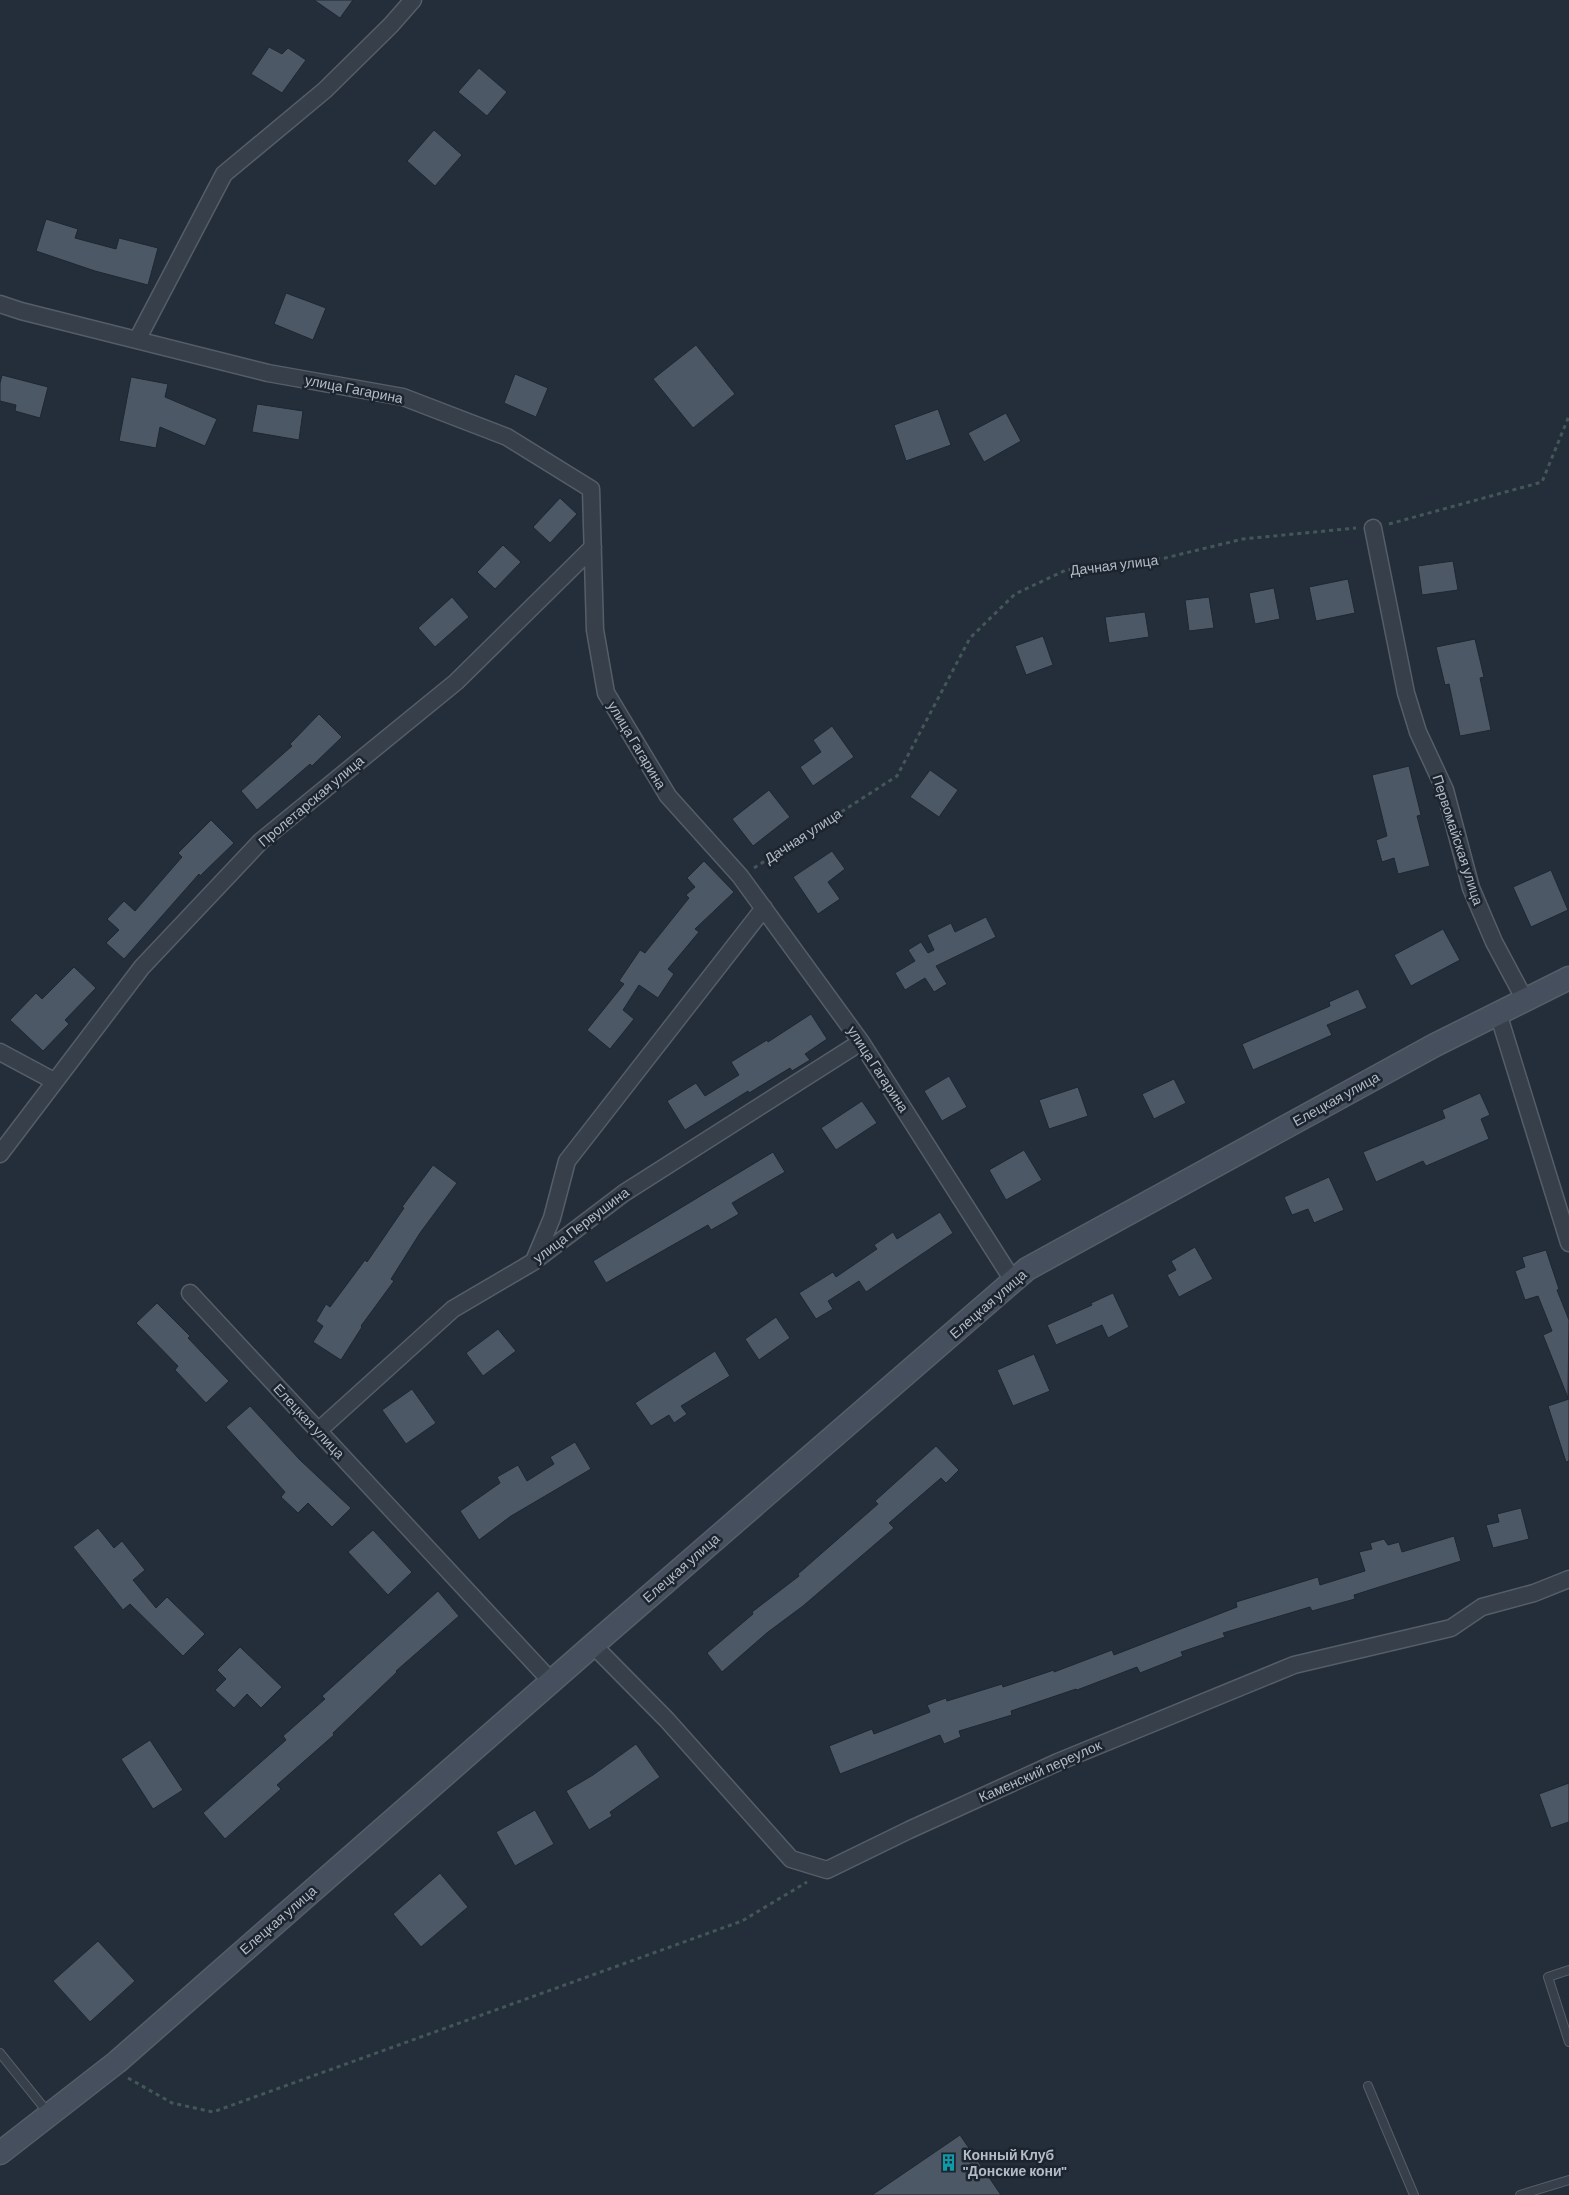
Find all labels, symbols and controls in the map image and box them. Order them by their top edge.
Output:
street label: улица Гагарина [304,371,405,406]
street label: Дачная улица [1069,551,1159,578]
street label: улица Гагарина [604,698,670,792]
street label: Пролетарская улица [254,751,367,850]
street label: Первомайская улица [1429,773,1488,907]
street label: Дачная улица [761,804,845,867]
street label: улица Гагарина [844,1022,913,1115]
street label: Елецкая улица [1289,1068,1382,1129]
street label: улица Первушина [529,1183,632,1266]
street label: Елецкая улица [946,1265,1030,1342]
street label: Елецкая улица [270,1380,349,1462]
street label: Елецкая улица [639,1529,723,1606]
street label: Каменский переулок [976,1736,1105,1805]
street label: Елецкая улица [236,1881,320,1958]
place label: Конный Клуб "Донские кони" [963,2146,1067,2179]
building icon: Конный Клуб "Донские кони" [939,2153,959,2173]

